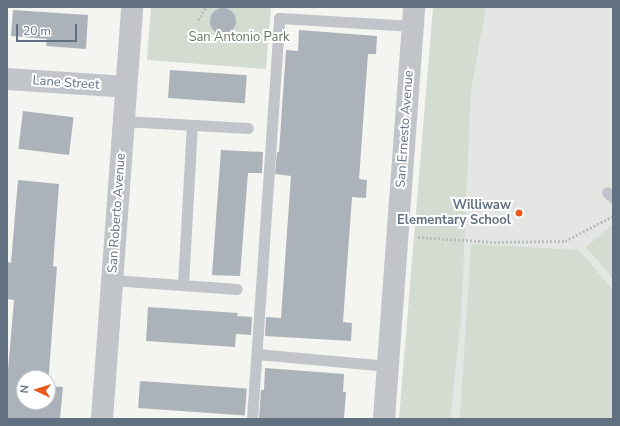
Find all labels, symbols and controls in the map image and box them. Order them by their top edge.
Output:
scale bar [18,16,79,42]
text: 20 m [23,23,51,39]
park label: San Antonio Park [188,29,290,45]
street label: San Ernesto Avenue [393,70,417,188]
street label: Lane Street [32,73,100,93]
street label: San Roberto Avenue [105,153,129,273]
place label: Williwaw Elementary School [397,198,511,229]
marker: Williwaw Elementary School [514,208,524,218]
north arrow [16,370,56,410]
text: N [17,385,32,394]

